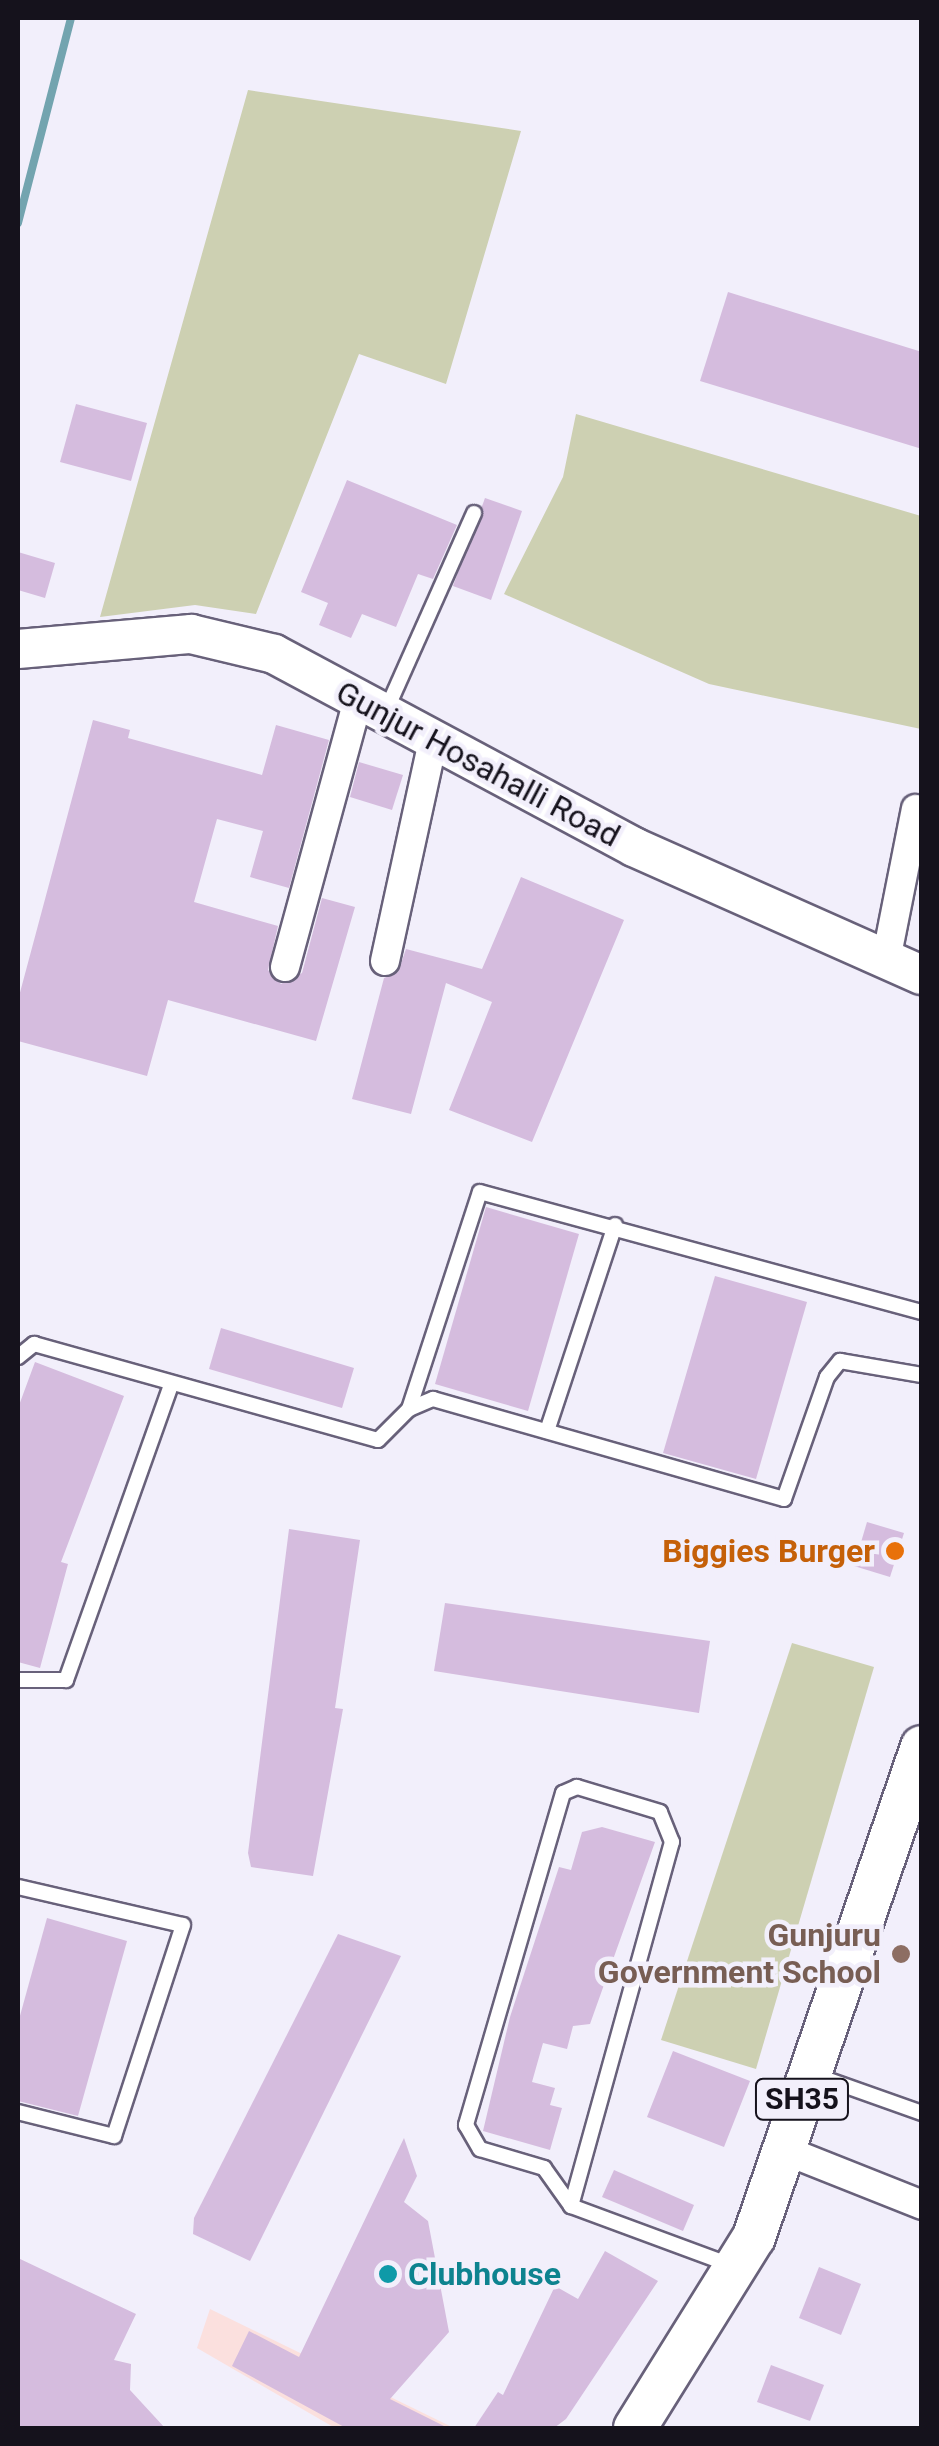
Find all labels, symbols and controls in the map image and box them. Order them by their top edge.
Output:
street label: Gunjur Hosahalli Road [330,673,626,855]
place label: Biggies Burger [662,1532,875,1570]
marker: Biggies Burger [884,1540,906,1562]
place label: Gunjuru Government School [598,1917,881,1992]
marker: Gunjuru Government School [890,1943,912,1965]
road number: SH35 [754,2074,850,2124]
place label: Clubhouse [408,2255,561,2293]
marker: Clubhouse [377,2263,399,2285]

